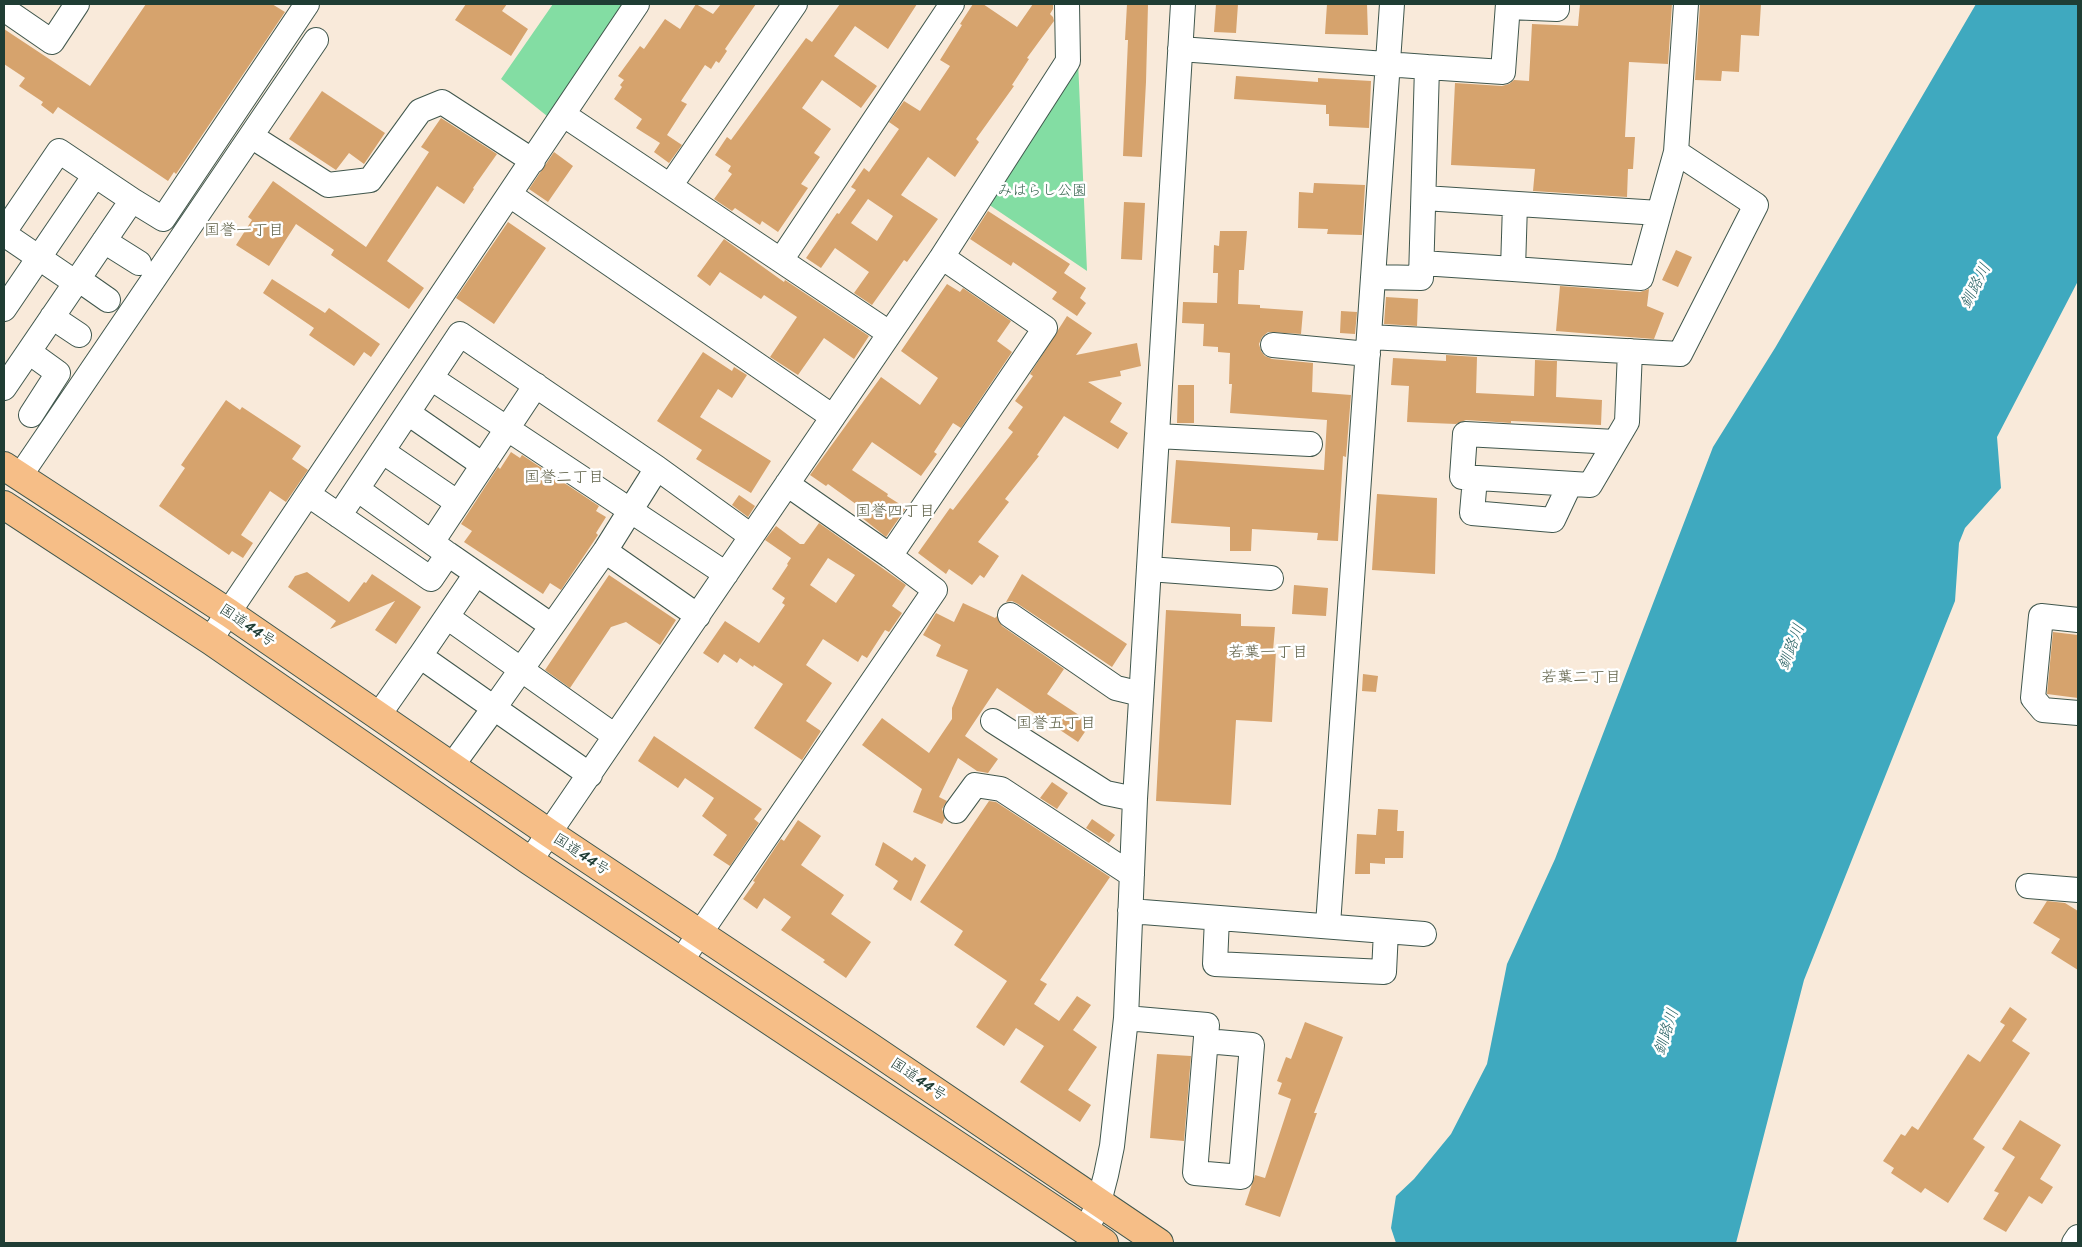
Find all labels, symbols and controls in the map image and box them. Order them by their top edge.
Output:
park label: みはらし公園 [997,182,1087,200]
district label: 国誉一丁目 [204,221,284,241]
water label: 釧路川 [1957,260,1995,312]
district label: 国誉二丁目 [524,468,604,488]
district label: 国誉四丁目 [855,502,935,522]
street label: 国道44号 [216,601,278,651]
water label: 釧路川 [1774,621,1810,673]
district label: 若葉一丁目 [1228,643,1308,663]
district label: 若葉二丁目 [1541,668,1621,688]
district label: 国誉五丁目 [1016,714,1096,734]
street label: 国道44号 [549,830,613,880]
water label: 釧路川 [1650,1006,1684,1058]
street label: 国道44号 [887,1055,949,1105]

